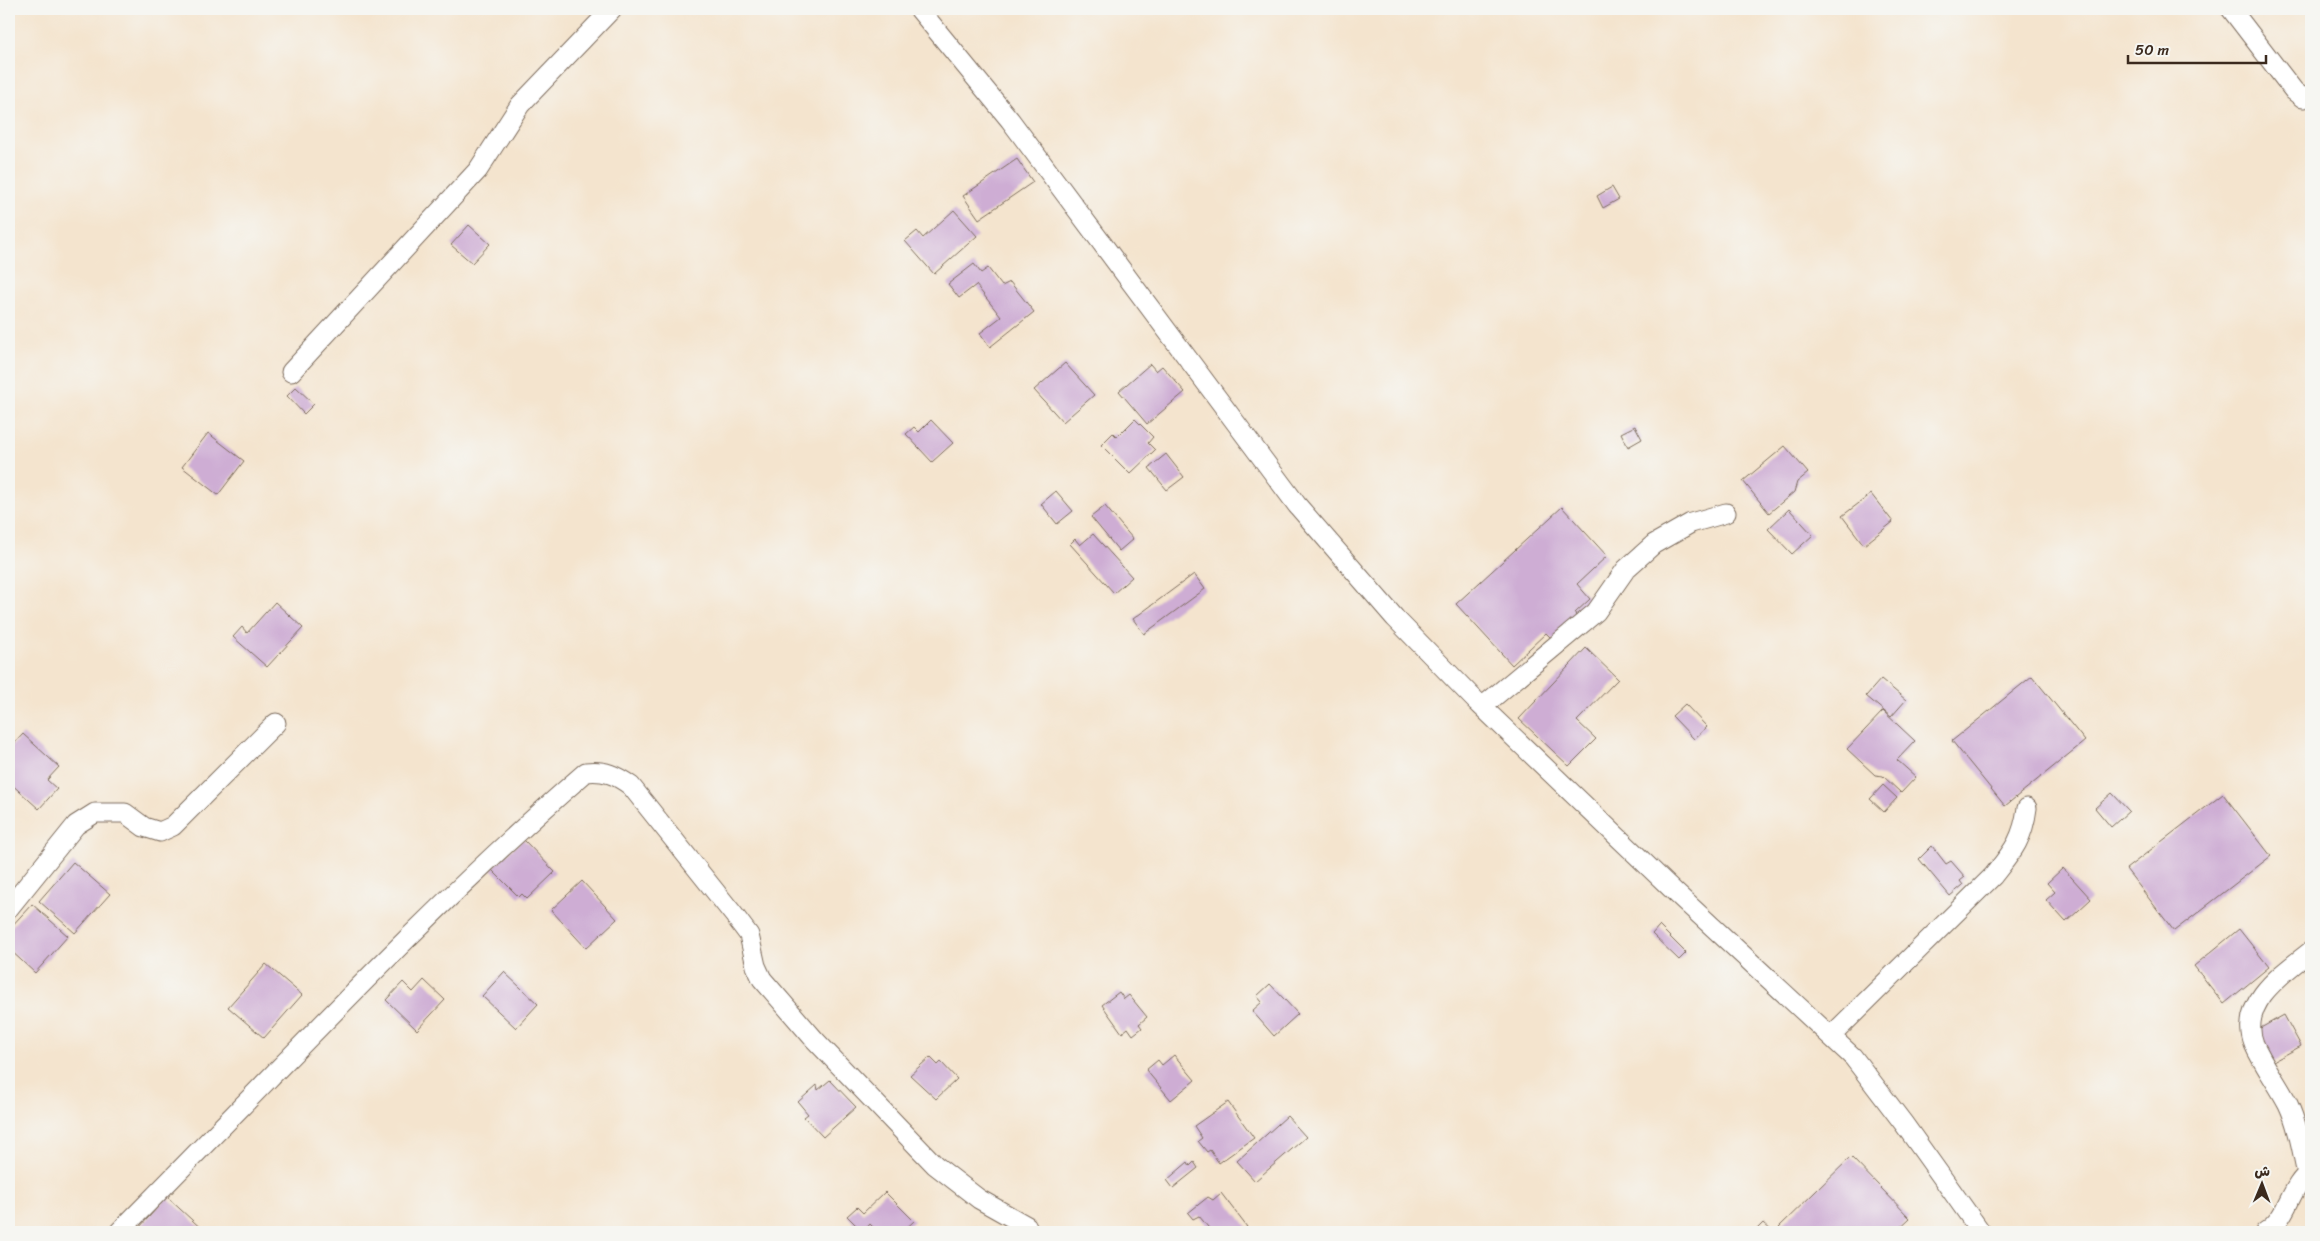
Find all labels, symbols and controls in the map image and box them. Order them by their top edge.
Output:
scale bar [2128,32,2265,64]
text: 50 m [2135,37,2170,63]
north arrow [2238,1158,2288,1208]
text: ش [2254,1159,2270,1184]

